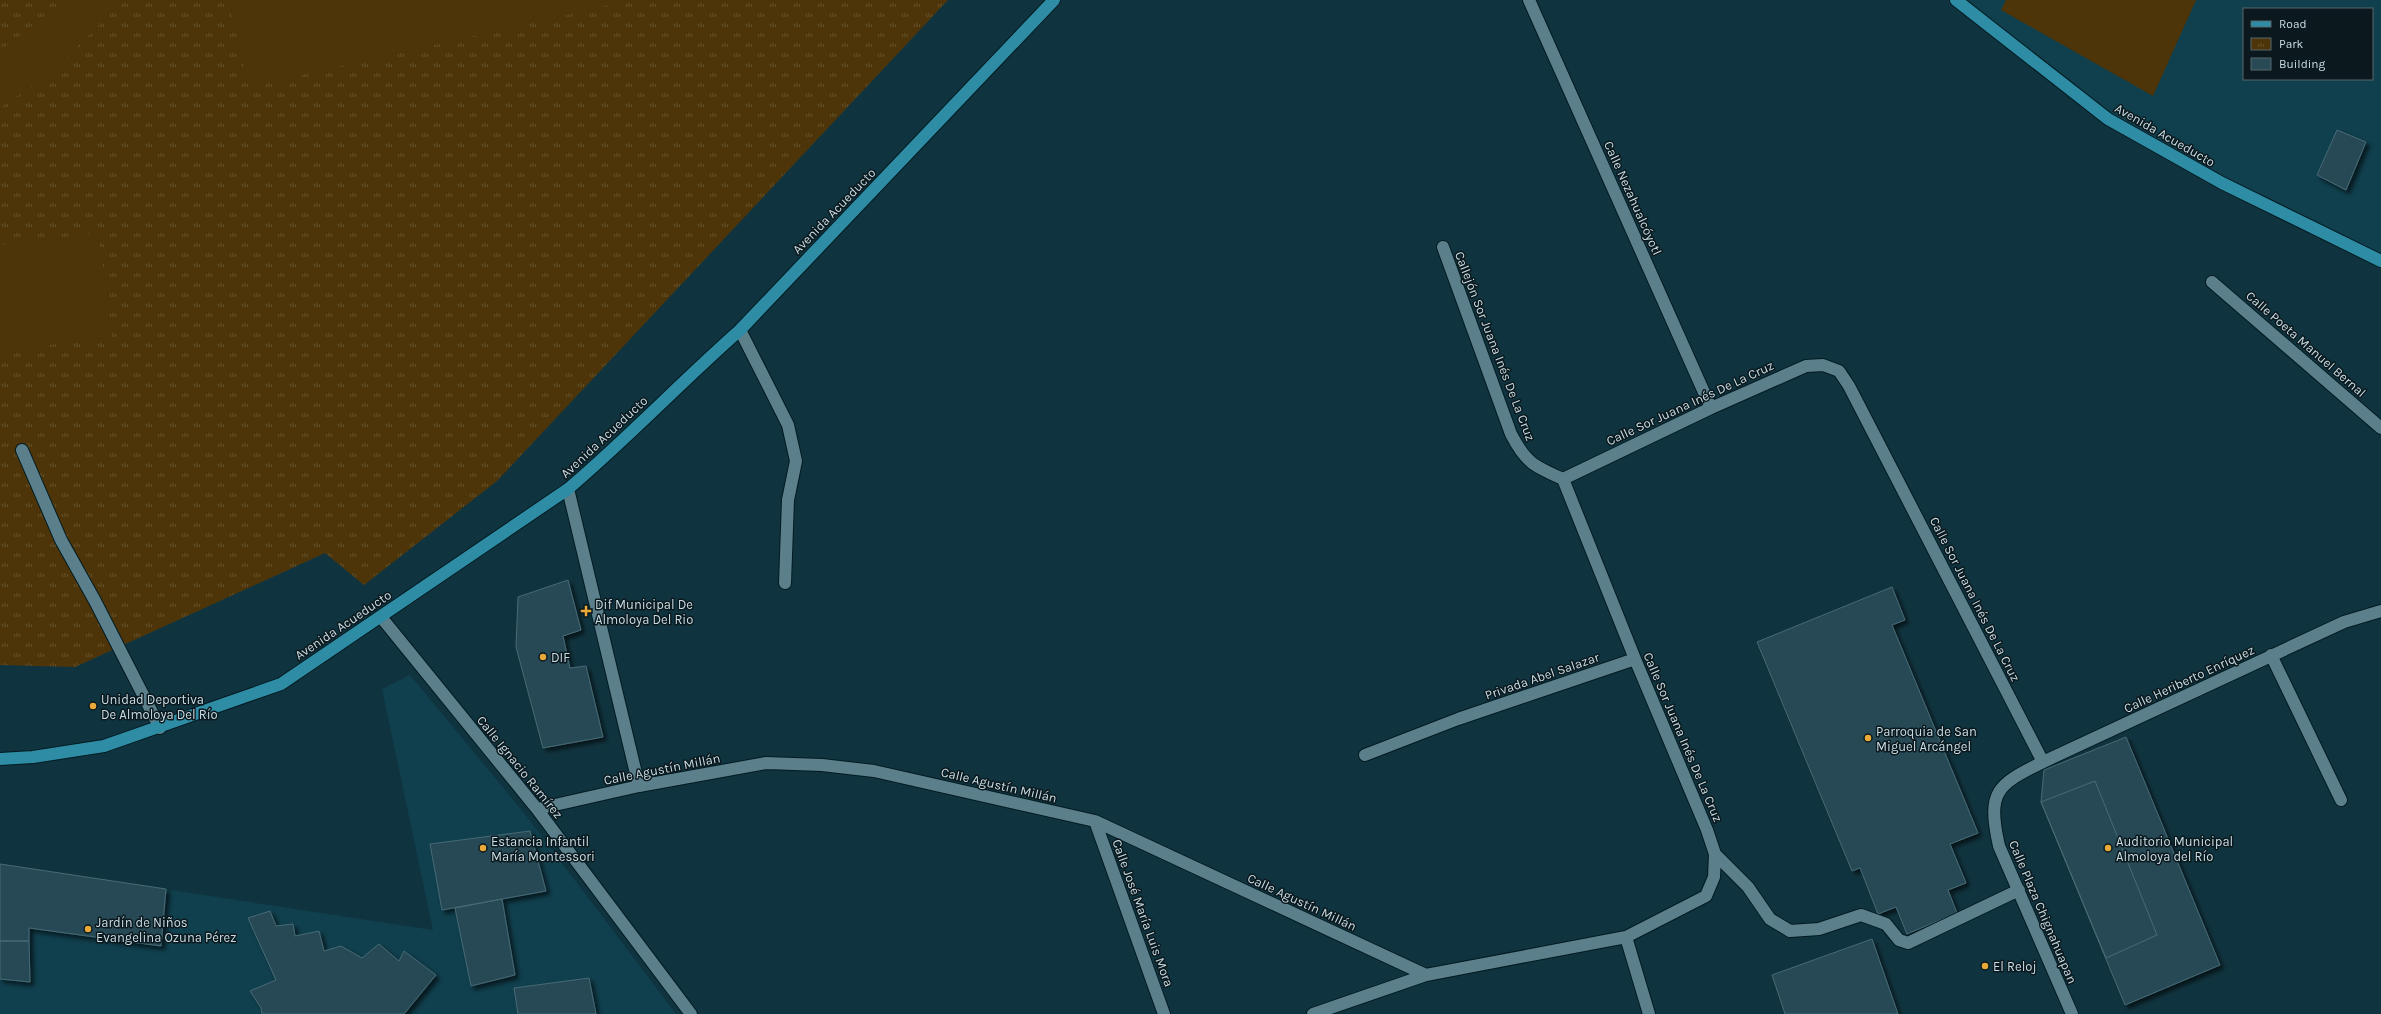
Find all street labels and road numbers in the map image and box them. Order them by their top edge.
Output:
street label: Avenida Acueducto [2112,100,2218,170]
street label: Calle Nezahualcóyotl [1601,139,1665,257]
street label: Avenida Acueducto [789,165,879,257]
street label: Callejón Sor Juana Inés De La Cruz [1452,249,1538,443]
street label: Calle Poeta Manuel Bernal [2243,288,2369,400]
street label: Calle Sor Juana Inés De La Cruz [1604,358,1776,448]
street label: Avenida Acueducto [558,393,650,481]
street label: Calle Sor Juana Inés De La Cruz [1927,514,2023,684]
street label: Avenida Acueducto [292,587,394,663]
street label: Calle Heriberto Enríquez [2121,642,2257,717]
street label: Privada Abel Salazar [1483,649,1601,703]
street label: Calle Sor Juana Inés De La Cruz [1640,650,1726,824]
street label: Calle Ignacio Ramírez [474,713,566,821]
street label: Calle Agustín Millán [602,750,722,788]
street label: Calle Agustín Millán [940,764,1058,806]
street label: Calle José María Luis Mora [1109,837,1177,989]
street label: Calle Plaza Chignahuapan [2006,838,2080,986]
street label: Calle Agustín Millán [1245,870,1359,934]

